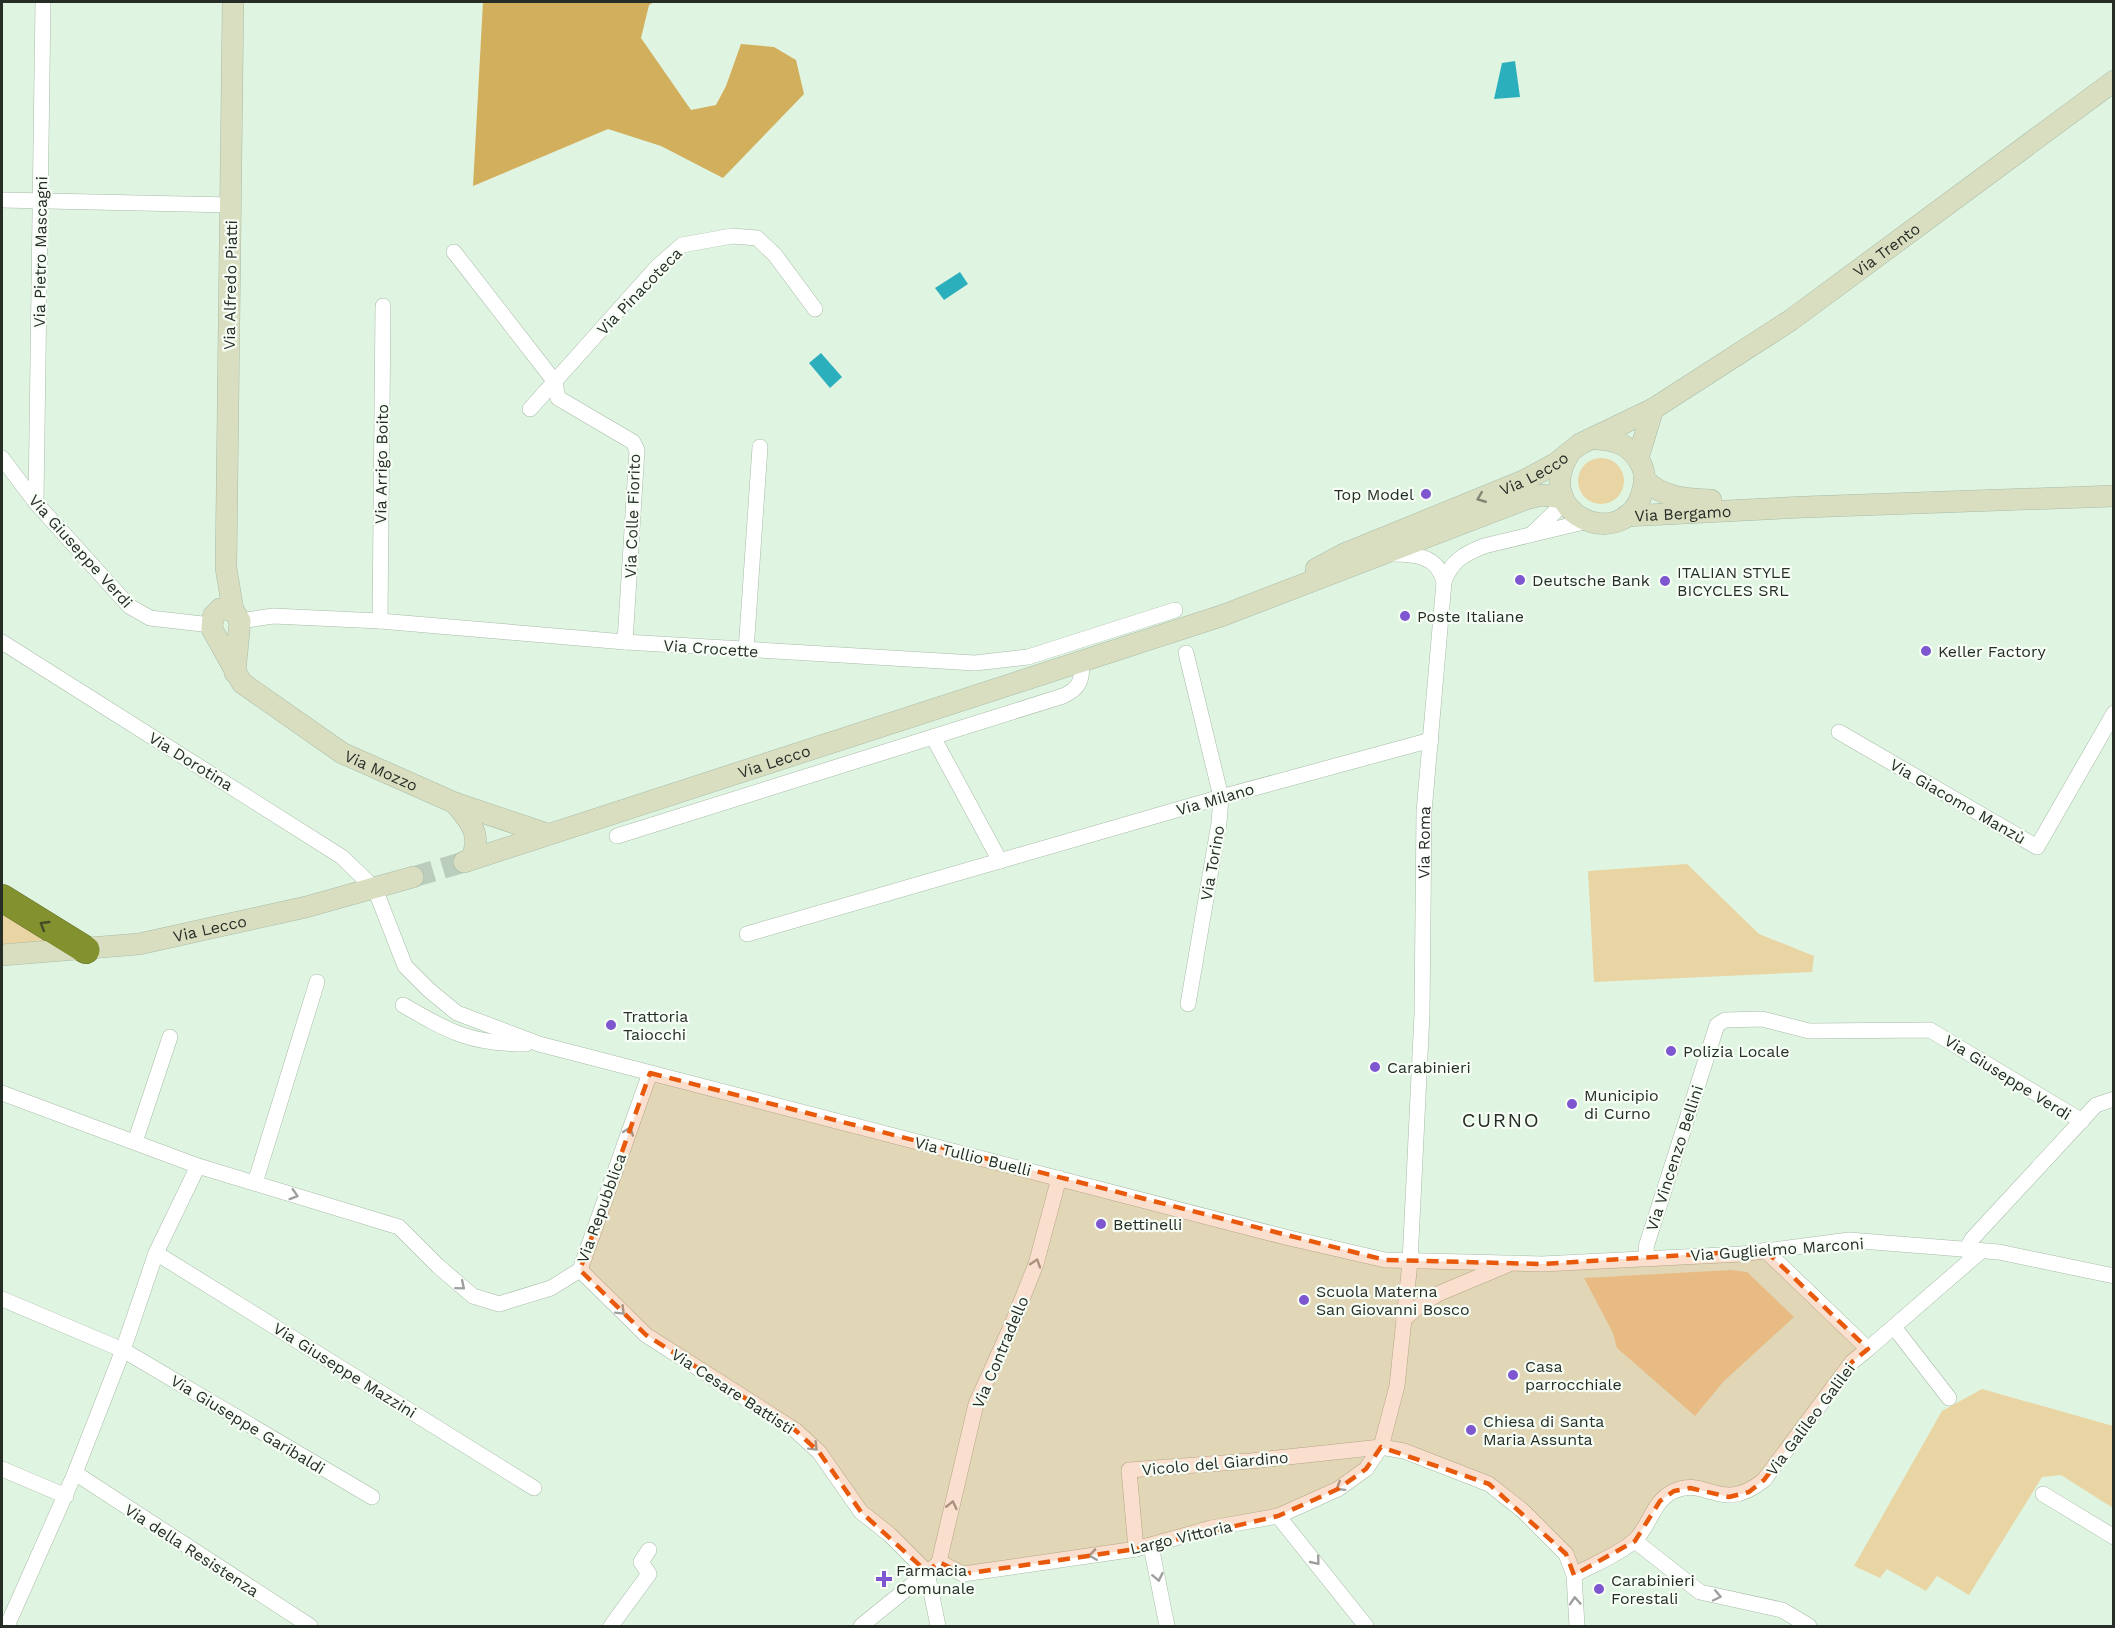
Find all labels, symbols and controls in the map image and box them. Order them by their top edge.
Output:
street label: Via Pietro Mascagni [30,176,51,328]
street label: Via Trento [1849,219,1924,281]
street label: Via Alfredo Piatti [220,220,241,350]
street label: Via Pinacoteca [593,244,686,339]
street label: Via Arrigo Boito [371,404,392,524]
street label: Via Lecco [1497,448,1572,500]
street label: Via Colle Fiorito [621,453,644,579]
place label: Top Model [1334,485,1414,504]
marker: Top Model [1419,487,1433,501]
street label: Via Giuseppe Verdi [25,491,136,612]
one-way arrow [1476,491,1487,503]
street label: Via Bergamo [1634,502,1732,526]
place label: ITALIAN STYLE BICYCLES SRL [1677,563,1791,600]
place label: Deutsche Bank [1532,571,1650,590]
marker: Deutsche Bank [1513,573,1527,587]
marker: ITALIAN STYLE BICYCLES SRL [1658,574,1672,588]
place label: Poste Italiane [1417,607,1524,626]
marker: Poste Italiane [1398,609,1412,623]
street label: Via Crocette [663,636,759,661]
place label: Keller Factory [1938,642,2046,661]
marker: Keller Factory [1919,644,1933,658]
street label: Via Dorotina [145,728,236,795]
street label: Via Lecco [736,741,813,782]
street label: Via Mozzo [341,746,421,795]
street label: Via Giacomo Manzù [1887,755,2029,848]
street label: Via Milano [1174,779,1256,820]
street label: Via Roma [1414,805,1434,879]
street label: Via Torino [1197,824,1228,902]
street label: Via Lecco [171,911,249,946]
one-way arrow [40,921,50,932]
place label: Trattoria Taiocchi [623,1007,688,1044]
marker: Trattoria Taiocchi [604,1018,618,1032]
street label: Via Giuseppe Verdi [1941,1031,2075,1124]
place label: Polizia Locale [1683,1042,1789,1061]
marker: Polizia Locale [1664,1044,1678,1058]
place label: Carabinieri [1387,1058,1471,1077]
marker: Carabinieri [1368,1060,1382,1074]
street label: Via Vincenzo Bellini [1642,1083,1707,1233]
place label: Municipio di Curno [1584,1086,1659,1123]
marker: Municipio di Curno [1565,1097,1579,1111]
district label: CURNO [1462,1108,1540,1132]
one-way arrow [622,1126,635,1137]
street label: Via Tullio Buelli [913,1133,1033,1180]
street label: Via Repubblica [573,1151,630,1266]
one-way arrow [288,1188,299,1200]
place label: Bettinelli [1113,1215,1182,1234]
marker: Bettinelli [1094,1217,1108,1231]
street label: Via Guglielmo Marconi [1690,1234,1864,1265]
one-way arrow [1029,1258,1041,1269]
one-way arrow [454,1279,465,1290]
place label: Scuola Materna San Giovanni Bosco [1316,1282,1470,1319]
street label: Via Contradello [968,1293,1033,1411]
marker: Scuola Materna San Giovanni Bosco [1297,1293,1311,1307]
one-way arrow [614,1303,625,1314]
street label: Via Giuseppe Mazzini [270,1319,420,1422]
street label: Via Cesare Battisti [668,1345,798,1438]
place label: Casa parrocchiale [1525,1357,1622,1394]
street label: Via Galileo Galilei [1762,1359,1859,1479]
marker: Casa parrocchiale [1506,1368,1520,1382]
street label: Via Giuseppe Garibaldi [167,1371,328,1478]
place label: Chiesa di Santa Maria Assunta [1483,1412,1604,1449]
marker: Chiesa di Santa Maria Assunta [1464,1423,1478,1437]
one-way arrow [806,1440,817,1451]
street label: Vicolo del Giardino [1141,1448,1289,1479]
one-way arrow [1336,1480,1346,1492]
street label: Via della Resistenza [121,1500,262,1601]
one-way arrow [945,1501,958,1511]
street label: Largo Vittoria [1128,1517,1234,1558]
one-way arrow [1088,1549,1098,1561]
one-way arrow [1309,1554,1320,1565]
place label: Farmacia Comunale [896,1561,975,1598]
place label: Carabinieri Forestali [1611,1571,1695,1608]
marker: Farmacia Comunale [877,1572,891,1586]
one-way arrow [1151,1572,1164,1582]
marker: Carabinieri Forestali [1592,1582,1606,1596]
one-way arrow [1712,1588,1722,1601]
one-way arrow [1569,1596,1582,1605]

